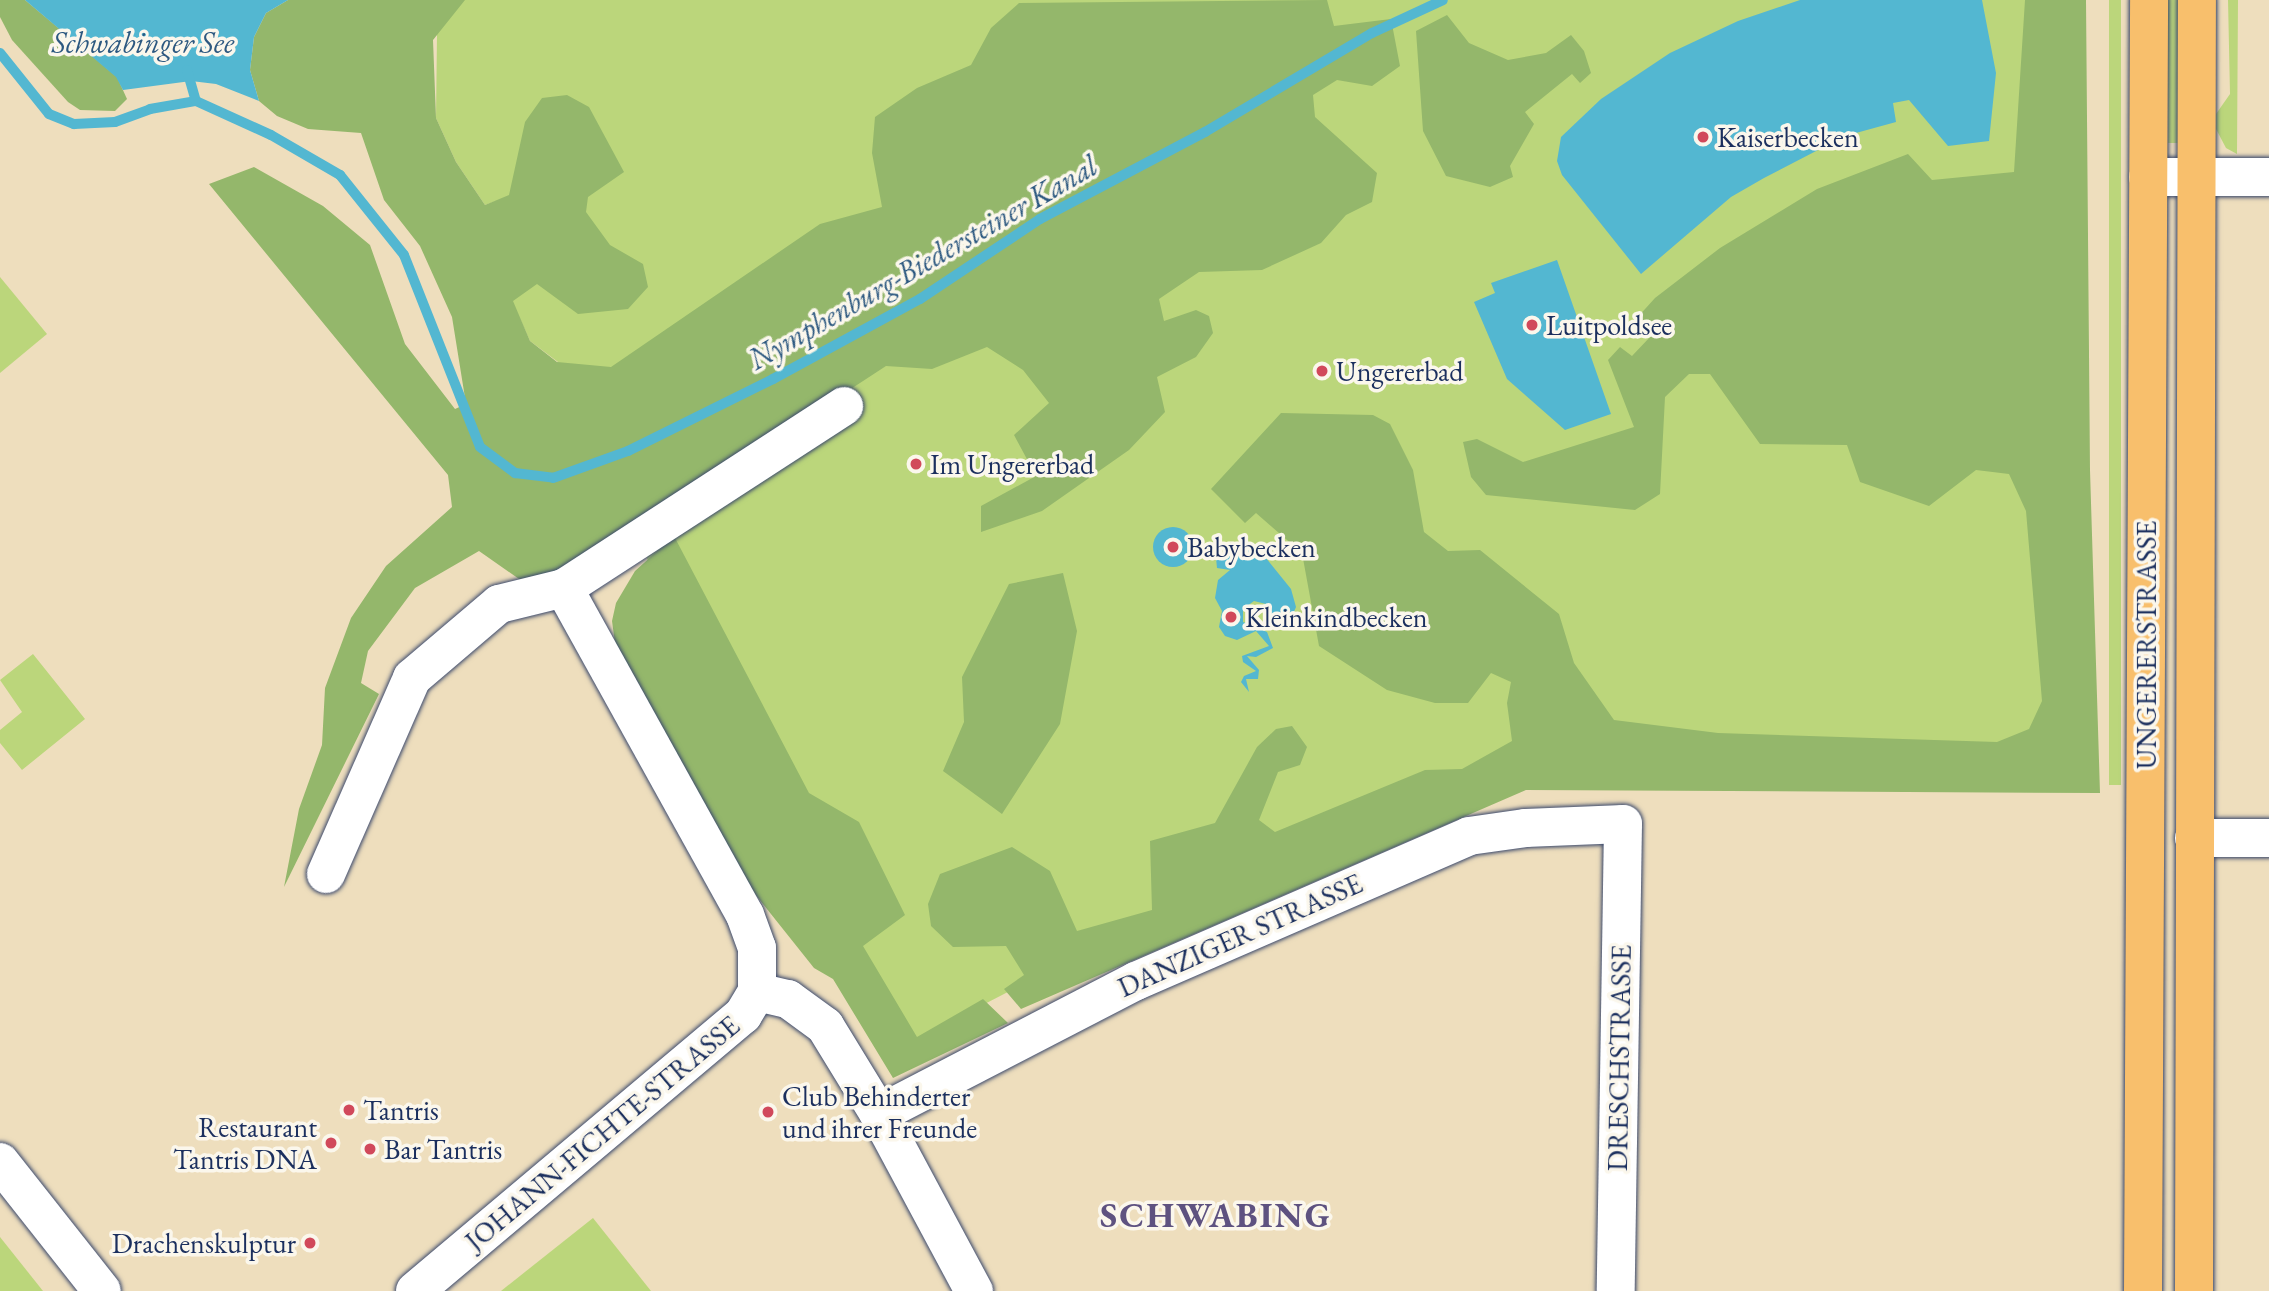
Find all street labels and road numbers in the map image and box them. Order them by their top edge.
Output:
street label: UNGERERSTRASSE [2129,521,2163,769]
street label: DANZIGER STRASSE [1113,866,1367,1004]
street label: DRESCHSTRASSE [1600,944,1638,1172]
street label: JOHANN-FICHTE-STRASSE [458,1008,746,1258]

